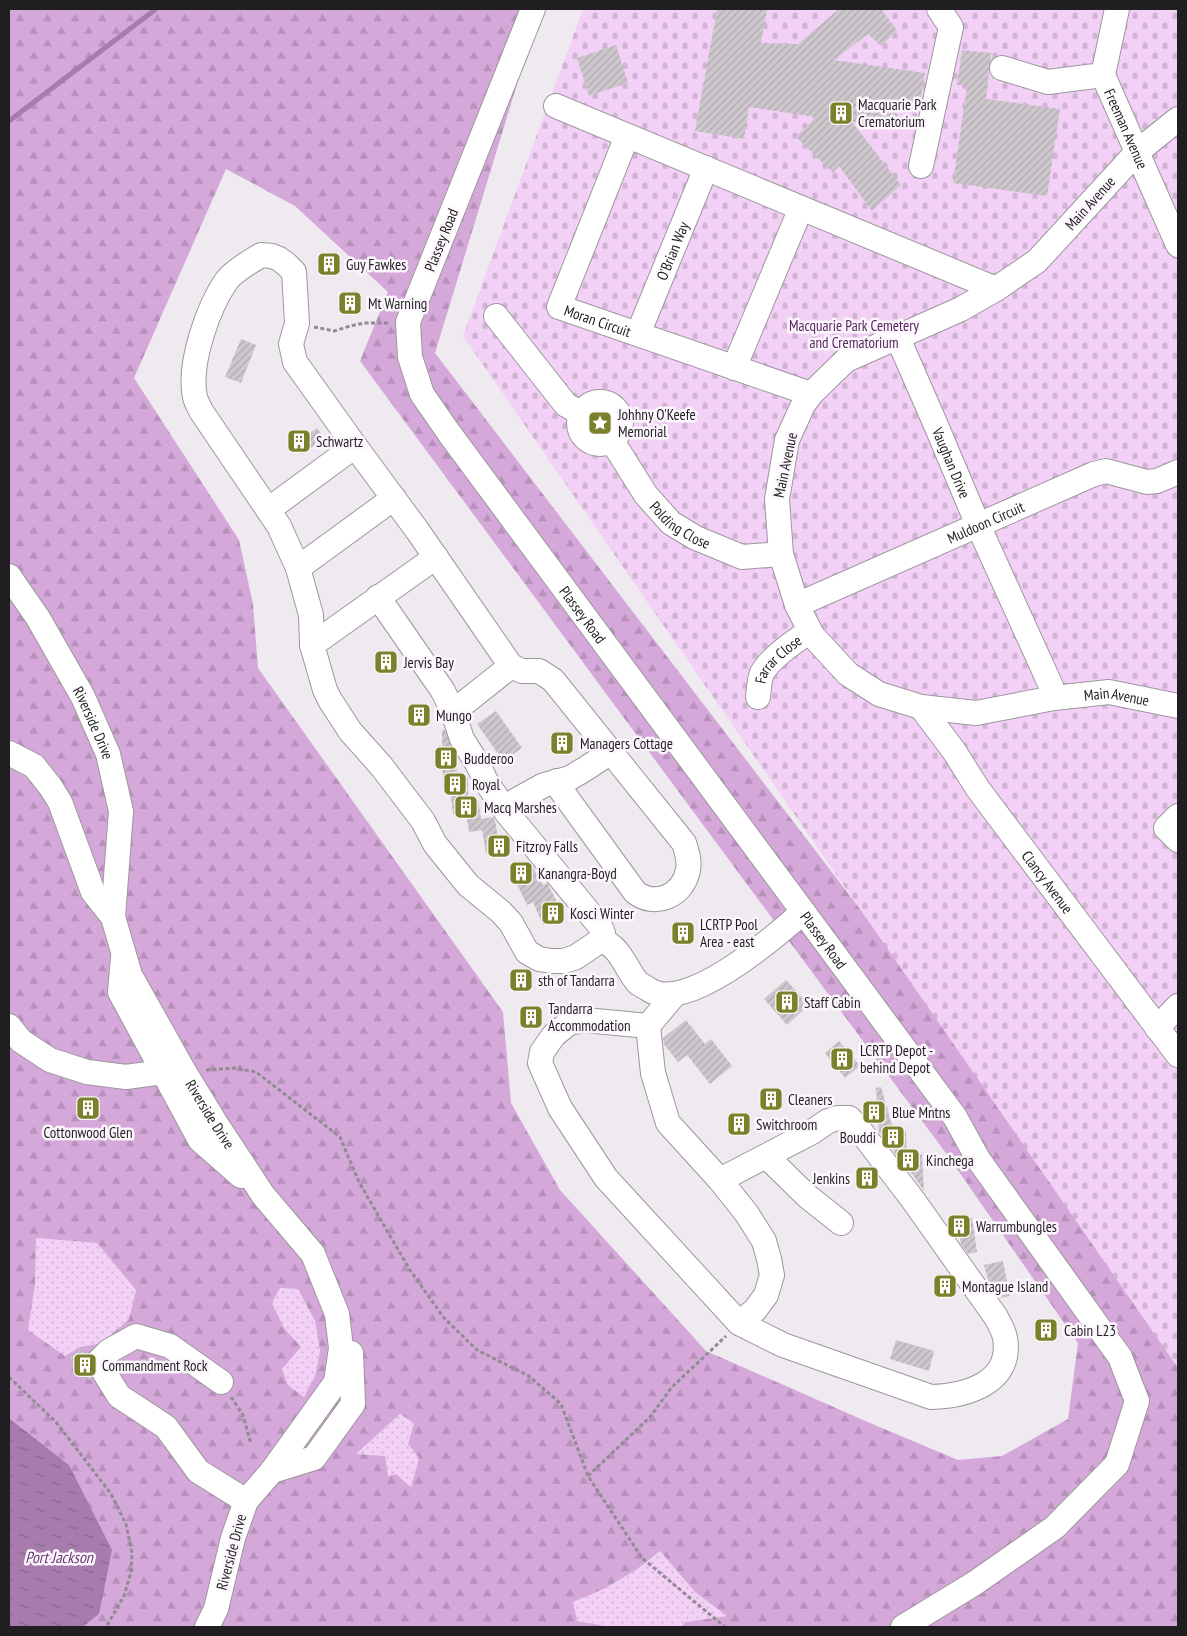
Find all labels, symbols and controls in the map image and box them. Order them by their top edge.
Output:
street label: Freeman Avenue [1101,85,1153,172]
place label: Macquarie Park Crematorium [858,95,937,131]
building icon: Macquarie Park Crematorium [828,100,854,126]
street label: Main Avenue [1061,172,1119,234]
street label: Plassey Road [420,206,462,274]
street label: O'Brian Way [652,218,693,283]
building icon: Guy Fawkes [316,251,342,277]
place label: Guy Fawkes [346,255,406,274]
building icon: Mt Warning [337,290,363,316]
place label: Mt Warning [368,294,427,313]
street label: Moran Circuit [562,300,634,341]
park label: Macquarie Park Cemetery and Crematorium [789,316,919,352]
place label: Johhny O'Keefe Memorial [617,405,696,441]
place icon: Johhny O'Keefe Memorial [587,410,613,436]
street label: Vaughan Drive [928,423,975,501]
building icon: Schwartz [286,428,312,454]
street label: Main Avenue [769,431,801,499]
place label: Schwartz [316,432,363,451]
street label: Polding Close [646,497,713,552]
street label: Muldoon Circuit [944,497,1027,547]
street label: Plassey Road [556,582,611,647]
street label: Farrar Close [750,630,805,685]
building icon: Jervis Bay [373,649,399,675]
place label: Jervis Bay [403,653,454,672]
street label: Riverside Drive [69,683,118,761]
street label: Main Avenue [1083,683,1151,709]
building icon: Mungo [406,702,432,728]
place label: Mungo [436,706,472,725]
building icon: Managers Cottage [549,730,575,756]
place label: Managers Cottage [580,734,673,753]
building icon: Budderoo [433,745,459,771]
place label: Budderoo [464,749,514,768]
building icon: Royal [442,771,468,797]
place label: Royal [472,775,501,794]
building icon: Macq Marshes [453,794,479,820]
place label: Macq Marshes [484,798,557,817]
building icon: Fitzroy Falls [486,833,512,859]
place label: Fitzroy Falls [516,837,578,856]
street label: Clancy Avenue [1018,846,1078,917]
building icon: Kanangra-Boyd [508,860,534,886]
place label: Kanangra-Boyd [538,864,617,883]
building icon: Kosci Winter [540,900,566,926]
place label: Kosci Winter [570,904,635,923]
street label: Plassey Road [797,908,851,972]
place label: LCRTP Pool Area - east [700,915,758,951]
building icon: LCRTP Pool Area - east [670,920,696,946]
building icon: sth of Tandarra [508,967,534,993]
place label: sth of Tandarra [538,971,615,990]
building icon: Staff Cabin [774,989,800,1015]
place label: Staff Cabin [804,993,860,1012]
place label: Tandarra Accommodation [548,999,631,1035]
building icon: Tandarra Accommodation [518,1004,544,1030]
place label: LCRTP Depot - behind Depot [860,1041,933,1077]
building icon: LCRTP Depot - behind Depot [829,1046,855,1072]
street label: Riverside Drive [182,1076,239,1152]
building icon: Cleaners [758,1086,784,1112]
place label: Cleaners [788,1090,833,1109]
building icon: Cottonwood Glen [75,1095,101,1121]
building icon: Blue Mntns [861,1099,887,1125]
place label: Blue Mntns [892,1103,950,1122]
building icon: Switchroom [726,1111,752,1137]
place label: Switchroom [756,1115,817,1134]
place label: Cottonwood Glen [43,1123,133,1142]
building icon: Bouddi [880,1124,906,1150]
place label: Bouddi [840,1128,876,1147]
building icon: Kinchega [895,1147,921,1173]
place label: Kinchega [926,1151,974,1170]
building icon: Jenkins [854,1165,880,1191]
place label: Jenkins [812,1169,850,1188]
building icon: Warrumbungles [946,1213,972,1239]
place label: Warrumbungles [976,1217,1057,1236]
building icon: Montague Island [932,1273,958,1299]
place label: Montague Island [962,1277,1048,1296]
building icon: Cabin L23 [1033,1317,1059,1343]
place label: Cabin L23 [1064,1321,1116,1340]
building icon: Commandment Rock [72,1352,98,1378]
place label: Commandment Rock [102,1356,208,1375]
street label: Riverside Drive [212,1512,250,1592]
water label: Port Jackson [25,1547,94,1567]

